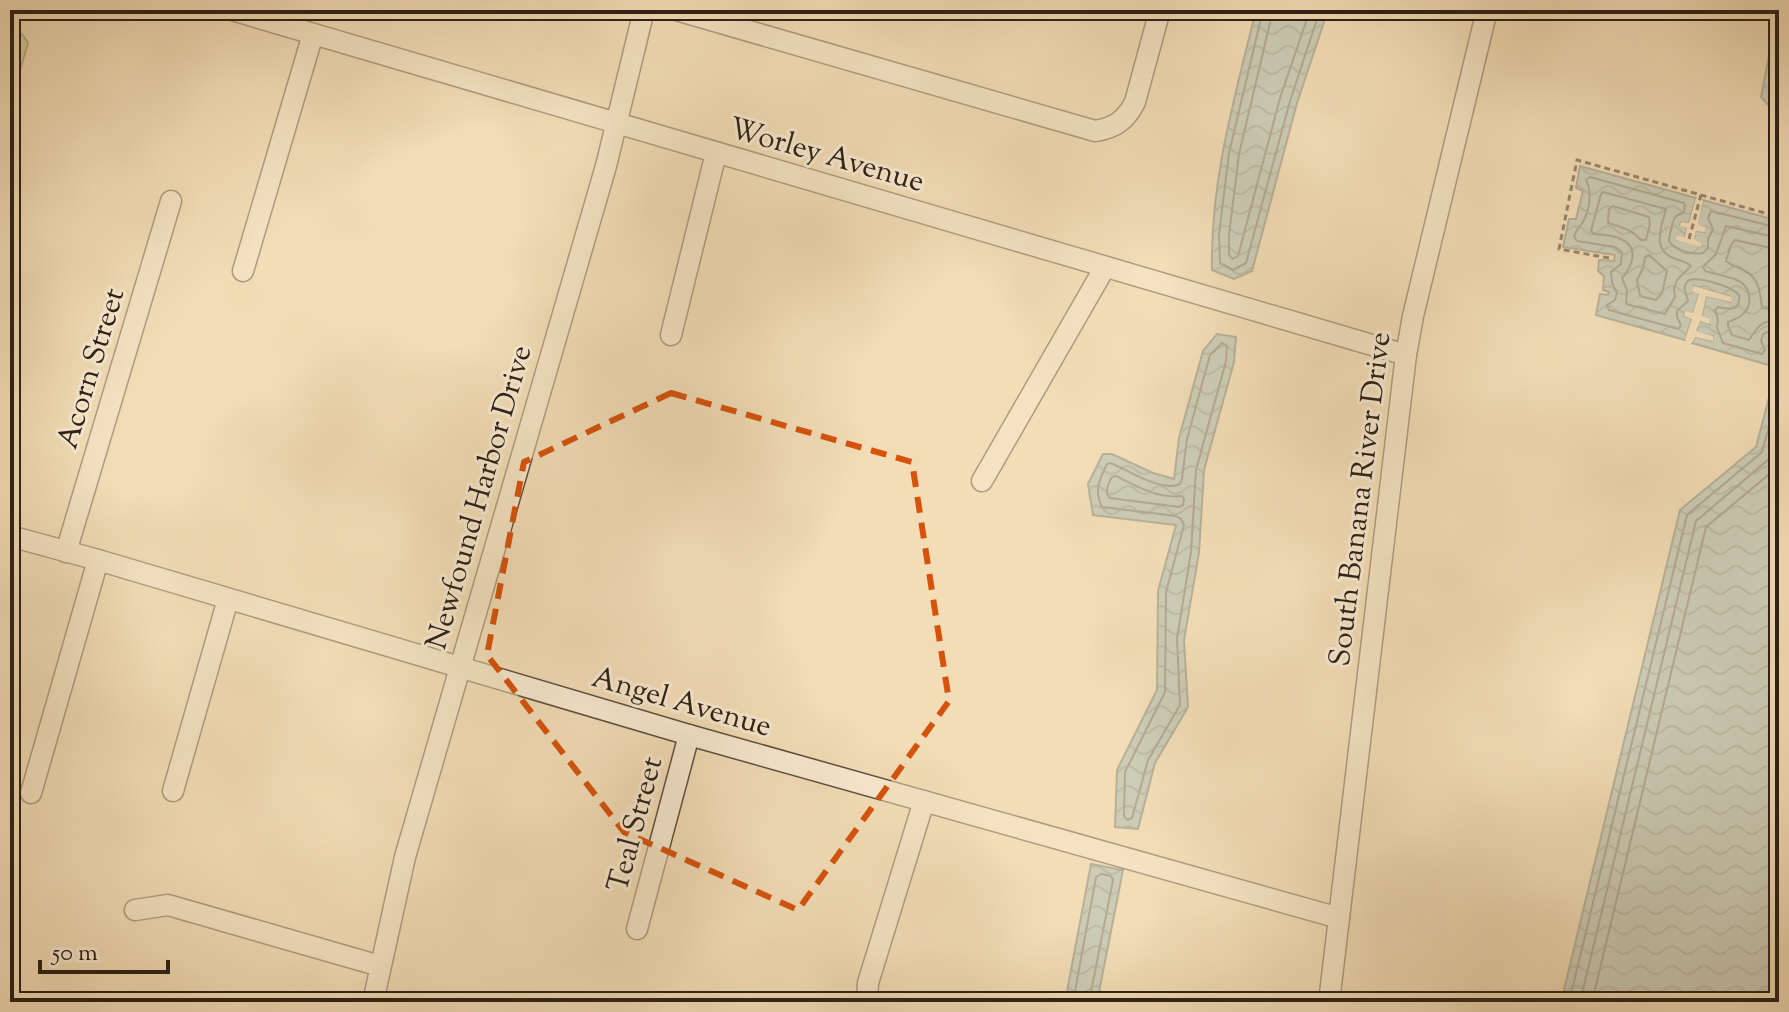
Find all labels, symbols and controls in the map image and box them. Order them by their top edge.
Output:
street label: Worley Avenue [724,108,929,205]
street label: Acorn Street [48,283,137,454]
street label: South Banana River Drive [1320,330,1403,669]
street label: Newfound Harbor Drive [416,341,544,655]
street label: Angel Avenue [586,657,776,750]
street label: Teal Street [598,752,675,897]
scale bar [40,924,168,974]
text: 50 m [50,937,98,971]

